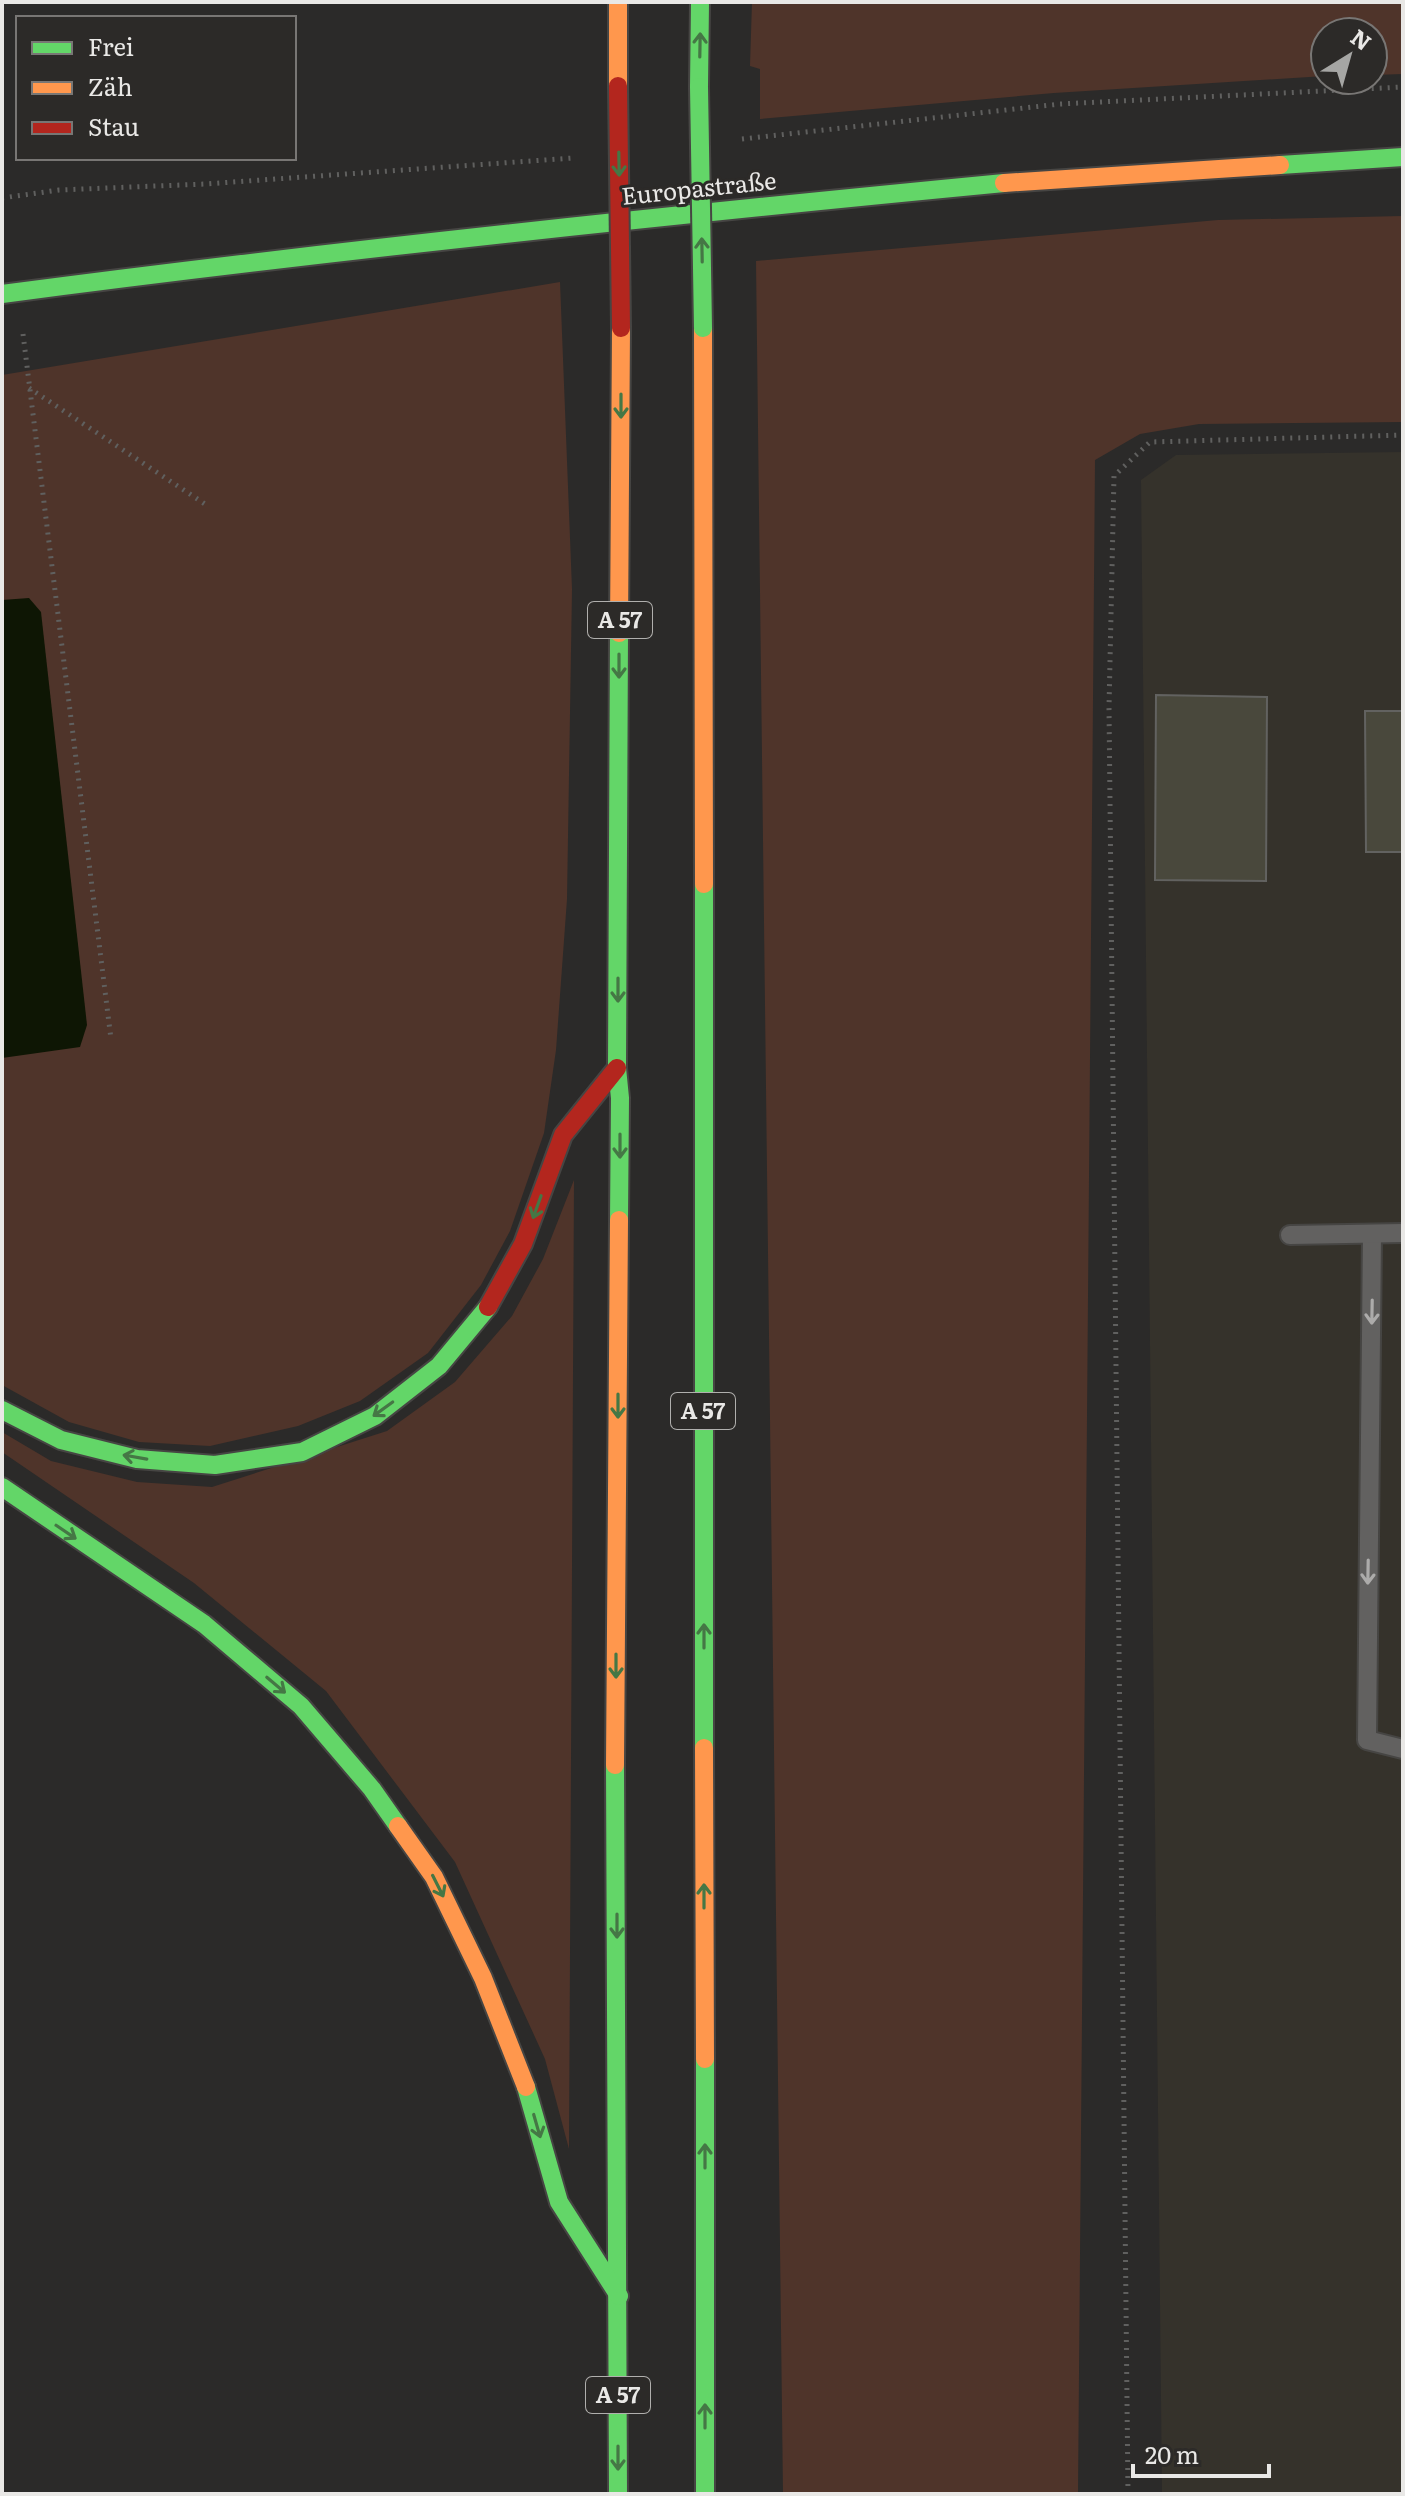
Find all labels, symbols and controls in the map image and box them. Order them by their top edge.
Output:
legend [16,16,296,160]
north arrow [1309,16,1389,96]
text: N [1345,20,1379,58]
text: Frei [88,28,134,63]
one-way arrow [692,32,708,59]
text: Zäh [88,68,133,103]
text: Stau [88,108,139,143]
one-way arrow [611,150,627,177]
street label: Europastraße [620,161,778,212]
one-way arrow [694,237,709,264]
one-way arrow [613,392,628,419]
road number: A 57 [588,602,652,638]
one-way arrow [611,652,627,679]
one-way arrow [610,976,626,1003]
one-way arrow [612,1132,628,1159]
one-way arrow [529,1194,543,1218]
one-way arrow [1364,1298,1379,1325]
one-way arrow [610,1392,626,1419]
road number: A 57 [671,1393,735,1429]
one-way arrow [372,1401,394,1418]
one-way arrow [123,1449,148,1464]
one-way arrow [54,1524,77,1540]
one-way arrow [1360,1558,1376,1585]
one-way arrow [696,1623,712,1650]
one-way arrow [608,1652,623,1679]
one-way arrow [265,1675,286,1693]
one-way arrow [431,1874,446,1898]
one-way arrow [696,1883,712,1910]
one-way arrow [609,1912,625,1939]
one-way arrow [531,2112,546,2138]
one-way arrow [697,2143,713,2170]
road number: A 57 [586,2377,650,2413]
one-way arrow [697,2403,713,2430]
scale bar [1133,2428,1269,2478]
text: 20 m [1145,2436,1199,2471]
one-way arrow [610,2444,626,2471]

